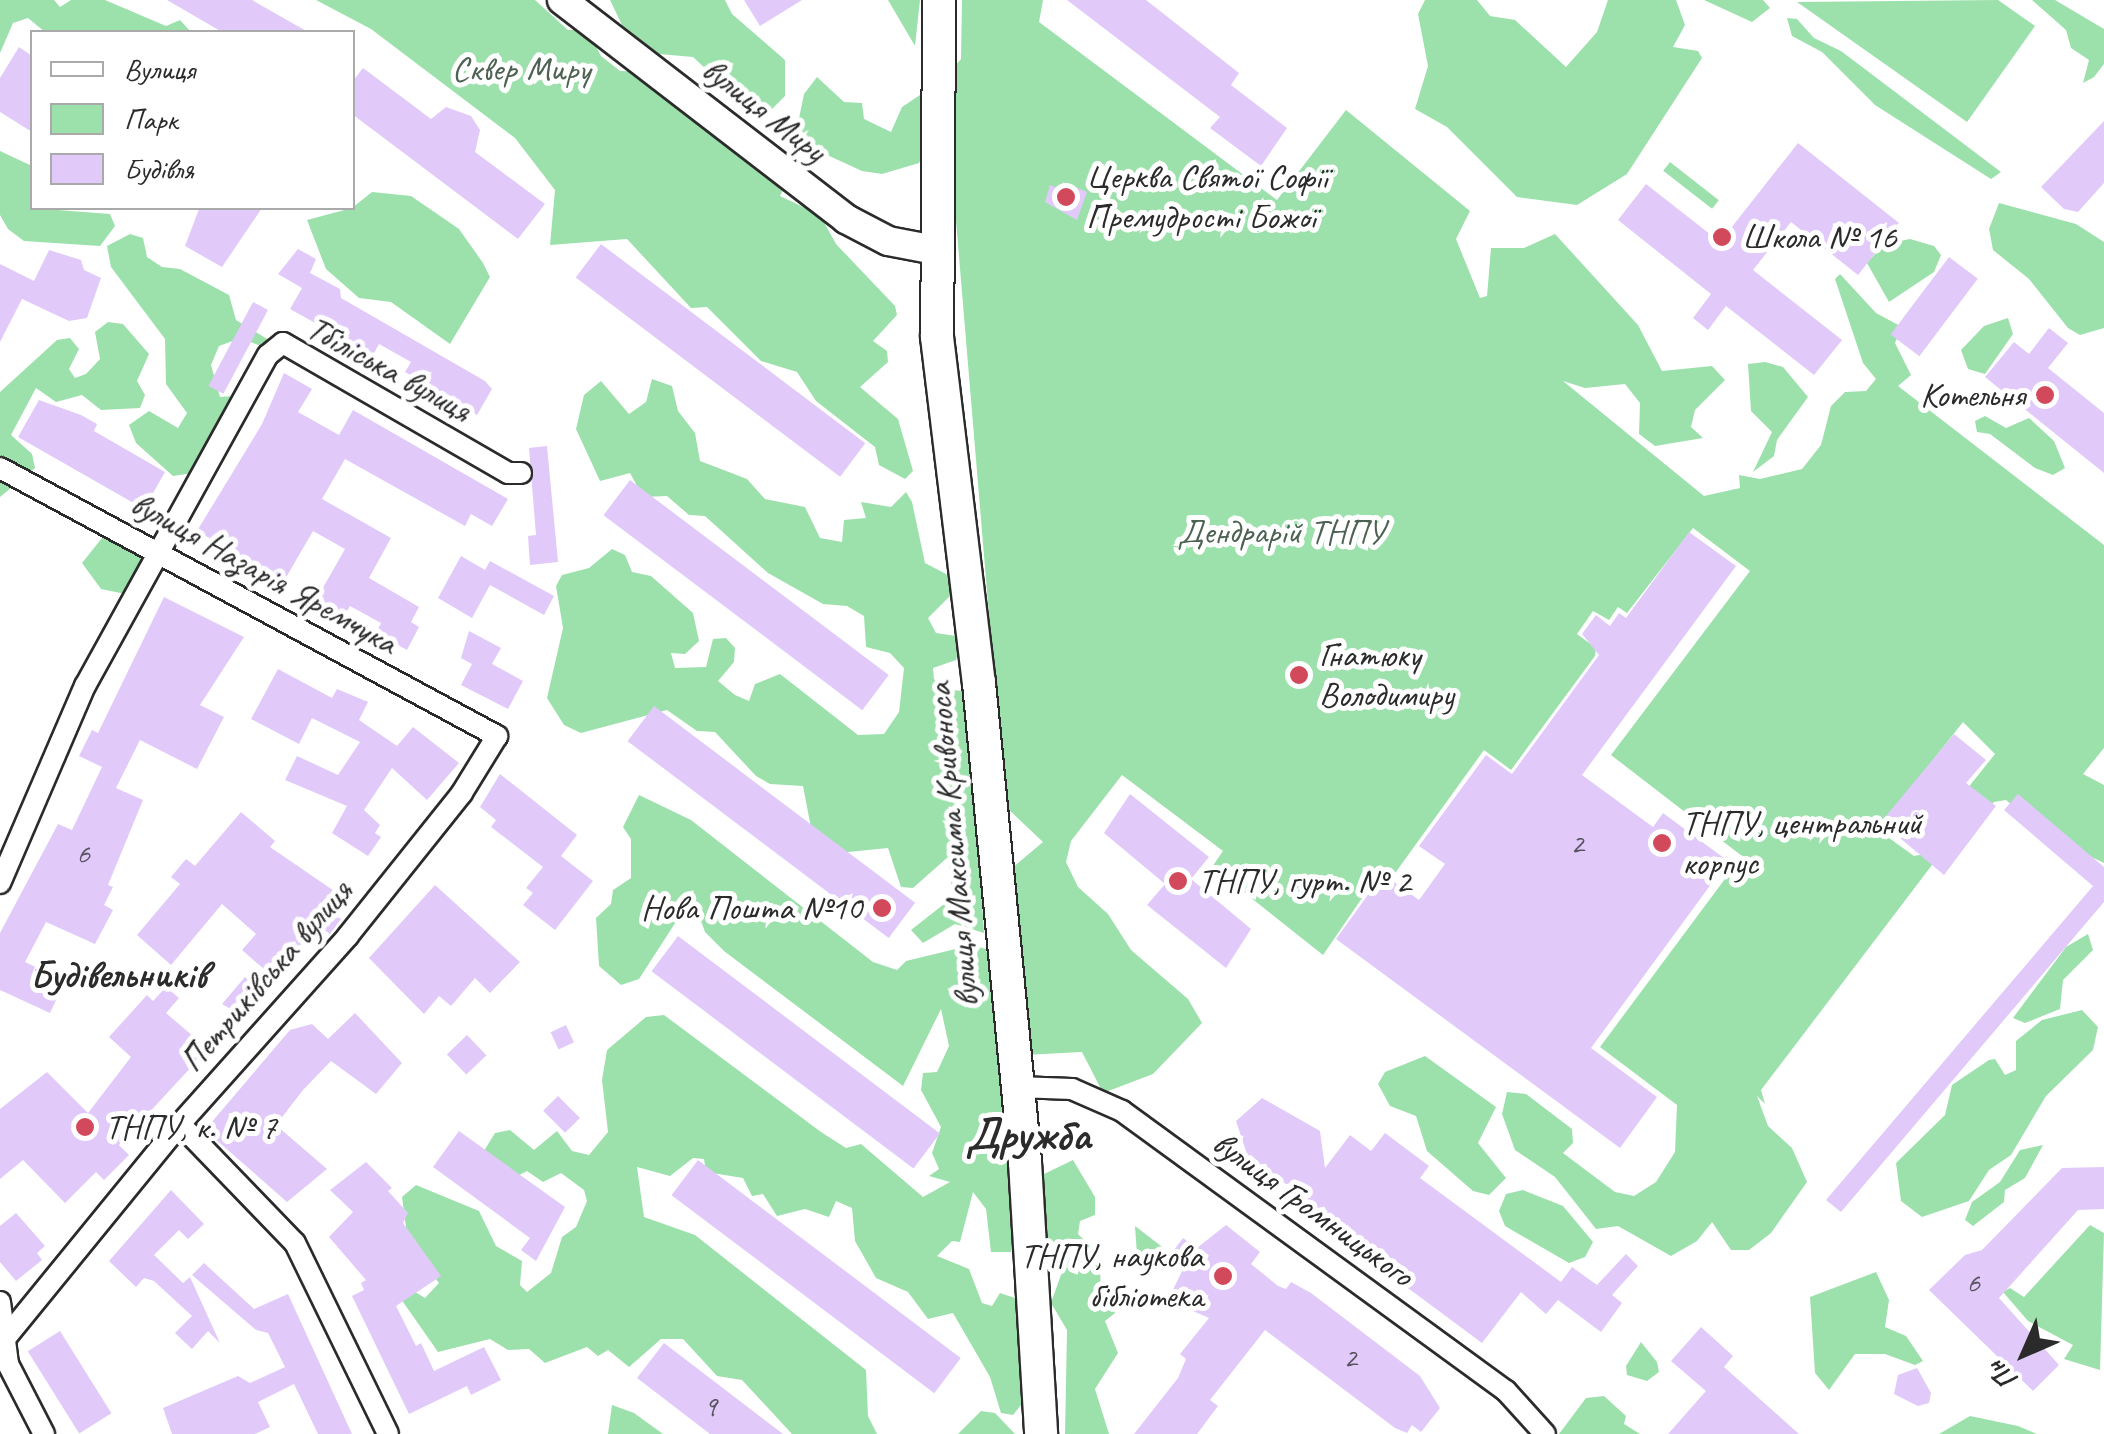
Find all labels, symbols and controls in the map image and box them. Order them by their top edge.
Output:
legend [30,30,355,210]
park label: Сквер Миру [453,48,589,90]
street label: вулиця Миру [694,49,834,171]
text: Вулиця [124,50,195,88]
text: Парк [124,100,178,138]
text: Будівля [124,150,194,188]
place label: Церква Святої Софії Премудрості Божої [1086,156,1328,238]
marker: Церква Святої Софії Премудрості Божої [1055,186,1077,208]
place label: Школа № 16 [1742,216,1897,258]
marker: Школа № 16 [1711,226,1733,248]
street label: Тбіліська вулиця [299,306,479,432]
place label: Котельня [1920,374,2025,416]
marker: Котельня [2034,384,2056,406]
street label: вулиця Назарія Яремчука [124,483,404,663]
park label: Дендрарій ТНПУ [1177,511,1385,553]
place label: Гнатюку Володимиру [1319,634,1454,716]
marker: Гнатюку Володимиру [1288,664,1310,686]
street label: вулиця Максима Кривоноса [918,681,988,1009]
place label: ТНПУ, центральний корпус [1682,802,1922,884]
house number: 2 [1570,825,1584,861]
marker: ТНПУ, центральний корпус [1651,832,1673,854]
house number: 6 [76,835,90,871]
place label: ТНПУ, гурт. № 2 [1198,860,1411,902]
marker: ТНПУ, гурт. № 2 [1167,870,1189,892]
street label: Петриківська вулиця [170,871,362,1081]
place label: Нова Пошта №10 [639,887,862,929]
marker: Нова Пошта №10 [871,897,893,919]
district label: Будівельників [30,952,208,998]
place label: ТНПУ, к. № 7 [105,1106,277,1148]
district label: Дружба [965,1108,1091,1162]
marker: ТНПУ, к. № 7 [74,1116,96,1138]
street label: вулиця Громницького [1204,1122,1422,1296]
place label: ТНПУ, наукова бібліотека [1020,1235,1203,1317]
house number: 6 [1966,1264,1980,1300]
marker: ТНПУ, наукова бібліотека [1212,1265,1234,1287]
north arrow [1974,1304,2074,1404]
house number: 2 [1343,1339,1357,1375]
text: Пн [1980,1353,2025,1398]
house number: 9 [703,1388,717,1424]

